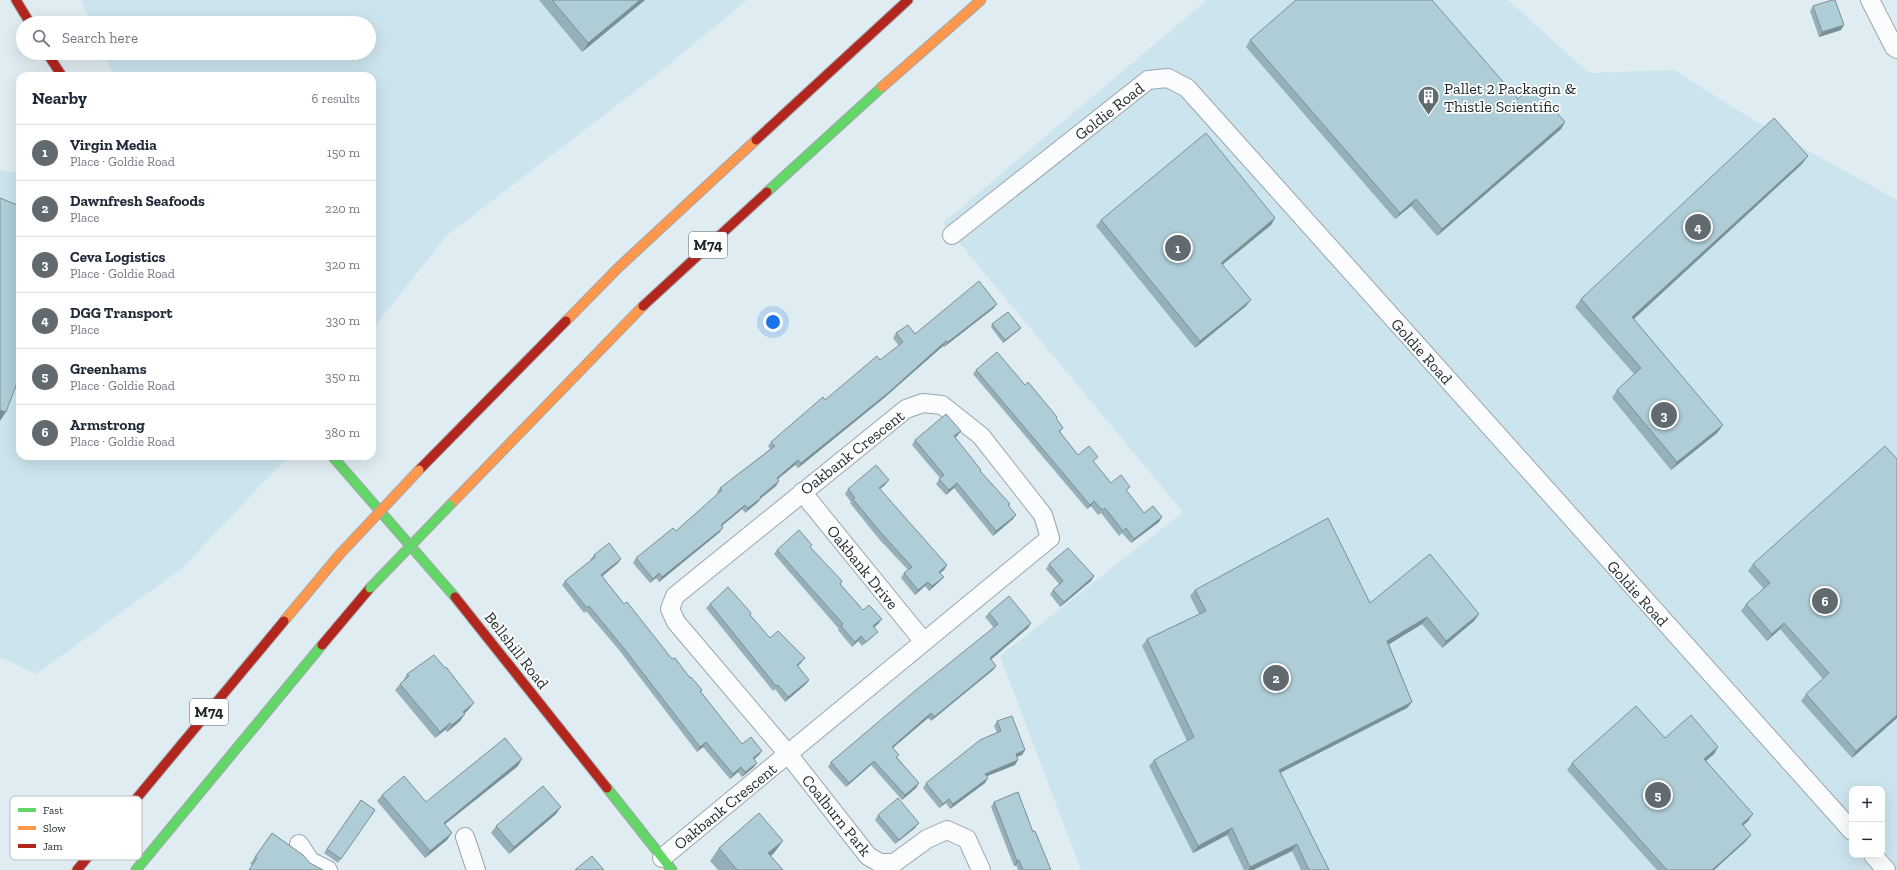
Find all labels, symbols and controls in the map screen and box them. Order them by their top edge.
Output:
search box [16,16,376,60]
icon: search [30,27,52,49]
text: Search here [62,29,138,47]
street label: Goldie Road [1071,78,1148,144]
place label: Pallet 2 Packagin & Thistle Scientific [1444,79,1577,116]
building icon: Pallet 2 Packagin & Thistle Scientific [1416,84,1442,117]
text: Nearby [32,88,87,108]
text: 6 results [312,91,360,106]
text: Virgin Media [70,136,157,154]
text: 1 [42,145,48,160]
text: 150 m [327,145,360,160]
text: Place · Goldie Road [70,154,175,169]
text: Dawnfresh Seafoods [70,192,205,210]
text: 2 [42,201,48,216]
text: 220 m [325,201,360,216]
text: Place [70,210,99,225]
pin: 4 [1685,212,1711,242]
road number: M74 [689,232,727,258]
pin: 1 [1165,233,1191,263]
text: Ceva Logistics [70,248,165,266]
text: 3 [42,257,48,272]
text: 320 m [325,257,360,272]
text: Place · Goldie Road [70,266,175,281]
text: DGG Transport [70,304,172,322]
your location [763,312,783,332]
text: 4 [41,313,49,328]
text: 330 m [326,313,360,328]
street label: Goldie Road [1387,314,1456,388]
text: Place [70,322,99,337]
text: Greenhams [70,360,147,378]
text: 5 [42,369,48,384]
text: 350 m [325,369,360,384]
text: Place · Goldie Road [70,378,175,393]
pin: 3 [1651,400,1677,430]
street label: Oakbank Crescent [797,406,908,499]
text: Armstrong [70,416,145,434]
text: 6 [42,425,48,440]
text: 380 m [325,425,360,440]
text: Place · Goldie Road [70,434,175,449]
street label: Oakbank Drive [823,521,902,613]
street label: Goldie Road [1603,556,1672,630]
pin: 6 [1812,586,1838,616]
street label: Bellshill Road [481,608,553,693]
pin: 2 [1263,663,1289,693]
road number: M74 [190,699,228,725]
street label: Oakbank Crescent [670,759,781,854]
street label: Coalburn Park [798,771,876,860]
pin: 5 [1645,780,1671,810]
map controls [1849,786,1885,858]
button: + [1849,786,1885,822]
legend [10,796,142,860]
text: Fast [43,804,64,817]
text: Slow [43,822,66,835]
button: − [1849,822,1885,858]
text: Jam [43,840,63,853]

